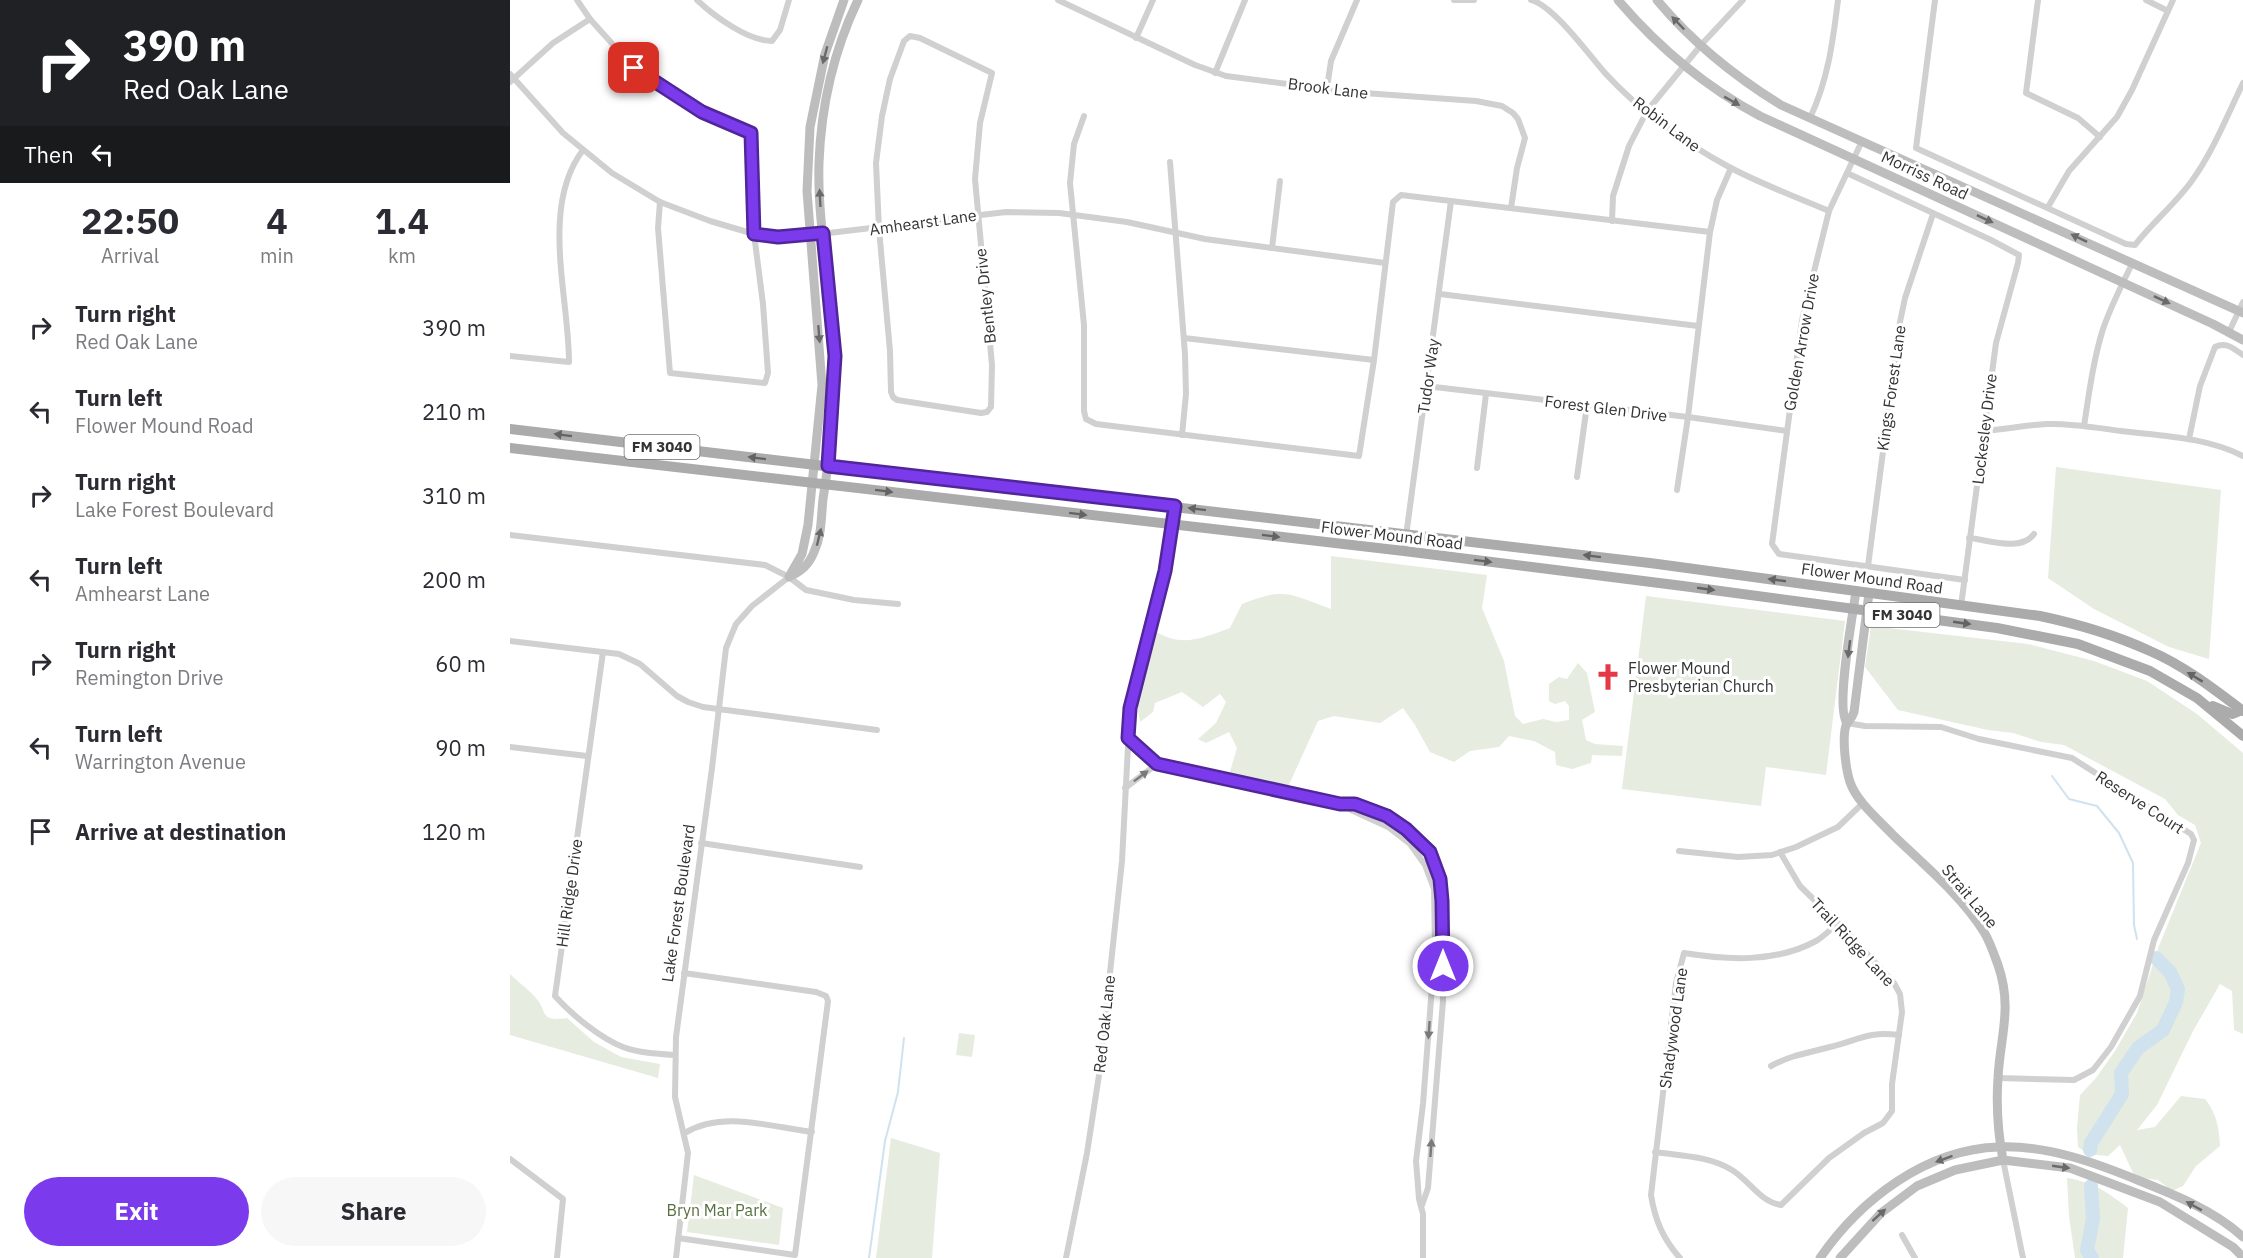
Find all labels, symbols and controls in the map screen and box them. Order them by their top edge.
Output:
one-way arrow [1672,16,1685,31]
text: 390 m [123,18,246,73]
icon: right [24,24,102,102]
pin [608,42,659,93]
one-way arrow [819,46,829,64]
icon: arrive [617,51,650,84]
text: Red Oak Lane [123,71,289,106]
street label: Brook Lane [1287,73,1370,103]
street label: Robin Lane [1629,92,1705,156]
one-way arrow [1724,95,1740,106]
icon: left [86,138,119,171]
text: Then [24,140,74,169]
street label: Morriss Road [1878,146,1972,204]
one-way arrow [816,189,825,208]
text: 22:50 [81,197,179,244]
text: 4 [266,197,288,244]
text: 1.4 [375,197,429,244]
street label: Amhearst Lane [868,205,978,239]
one-way arrow [1976,214,1993,223]
one-way arrow [2070,234,2087,243]
text: Arrival [101,242,159,269]
text: min [260,242,294,269]
text: km [388,242,416,269]
street label: Bentley Drive [970,247,1000,345]
street label: Golden Arrow Drive [1779,271,1823,412]
one-way arrow [2153,295,2171,305]
text: Turn right [75,299,176,328]
icon: right [24,311,57,344]
text: 390 m [422,313,486,342]
street label: Kings Forest Lane [1872,324,1910,452]
one-way arrow [814,325,824,344]
text: Red Oak Lane [75,328,198,355]
street label: Tudor Way [1413,337,1443,415]
street label: Lockesley Drive [1967,372,2001,486]
text: Turn left [75,383,163,412]
street label: Forest Glen Drive [1544,391,1669,425]
icon: left [24,395,57,428]
text: 210 m [422,397,486,426]
text: Flower Mound Road [75,412,253,439]
one-way arrow [554,430,573,440]
road number: FM 3040 [624,435,700,459]
one-way arrow [747,453,766,462]
text: Turn right [75,467,176,496]
icon: right [24,479,57,512]
text: 310 m [422,481,486,510]
one-way arrow [875,486,894,496]
text: Lake Forest Boulevard [75,496,274,523]
one-way arrow [1188,504,1207,514]
one-way arrow [1068,509,1087,518]
street label: Flower Mound Road [1320,516,1464,554]
one-way arrow [814,527,824,546]
one-way arrow [1262,531,1281,541]
text: Turn left [75,551,163,580]
one-way arrow [1582,551,1601,560]
one-way arrow [1473,556,1492,566]
street label: Flower Mound Road [1800,558,1944,598]
icon: left [24,563,57,596]
text: 200 m [422,565,486,594]
one-way arrow [1768,576,1787,585]
text: Amhearst Lane [75,580,210,607]
one-way arrow [1697,584,1716,593]
road number: FM 3040 [1864,603,1940,627]
one-way arrow [1952,619,1971,628]
text: Turn right [75,635,176,664]
one-way arrow [1844,640,1853,659]
icon: right [24,647,57,680]
text: 60 m [435,649,486,678]
place label: Flower Mound Presbyterian Church [1628,658,1774,696]
church icon: Flower Mound Presbyterian Church [1593,662,1623,692]
text: Remington Drive [75,664,224,691]
one-way arrow [2187,672,2203,683]
text: Turn left [75,719,163,748]
icon: left [24,731,57,764]
text: 90 m [435,733,486,762]
text: Warrington Avenue [75,748,246,775]
street label: Reserve Court [2092,766,2188,838]
one-way arrow [1133,770,1149,782]
icon: arrive [24,815,57,848]
text: Arrive at destination [75,817,286,846]
text: 120 m [422,817,486,846]
street label: Lake Forest Boulevard [657,823,699,983]
street label: Hill Ridge Drive [551,837,587,949]
street label: Strait Lane [1938,860,2003,932]
street label: Trail Ridge Lane [1807,894,1899,991]
position arrow [1411,934,1475,998]
street label: Shadywood Lane [1655,966,1691,1090]
street label: Red Oak Lane [1089,974,1119,1074]
one-way arrow [1424,1021,1434,1040]
one-way arrow [1426,1138,1435,1157]
one-way arrow [1935,1155,1953,1164]
one-way arrow [2052,1163,2071,1172]
button: Exit [24,1177,249,1246]
button: Share [261,1177,486,1246]
park label: Bryn Mar Park [667,1200,768,1220]
one-way arrow [2185,1201,2202,1211]
one-way arrow [1872,1208,1887,1222]

